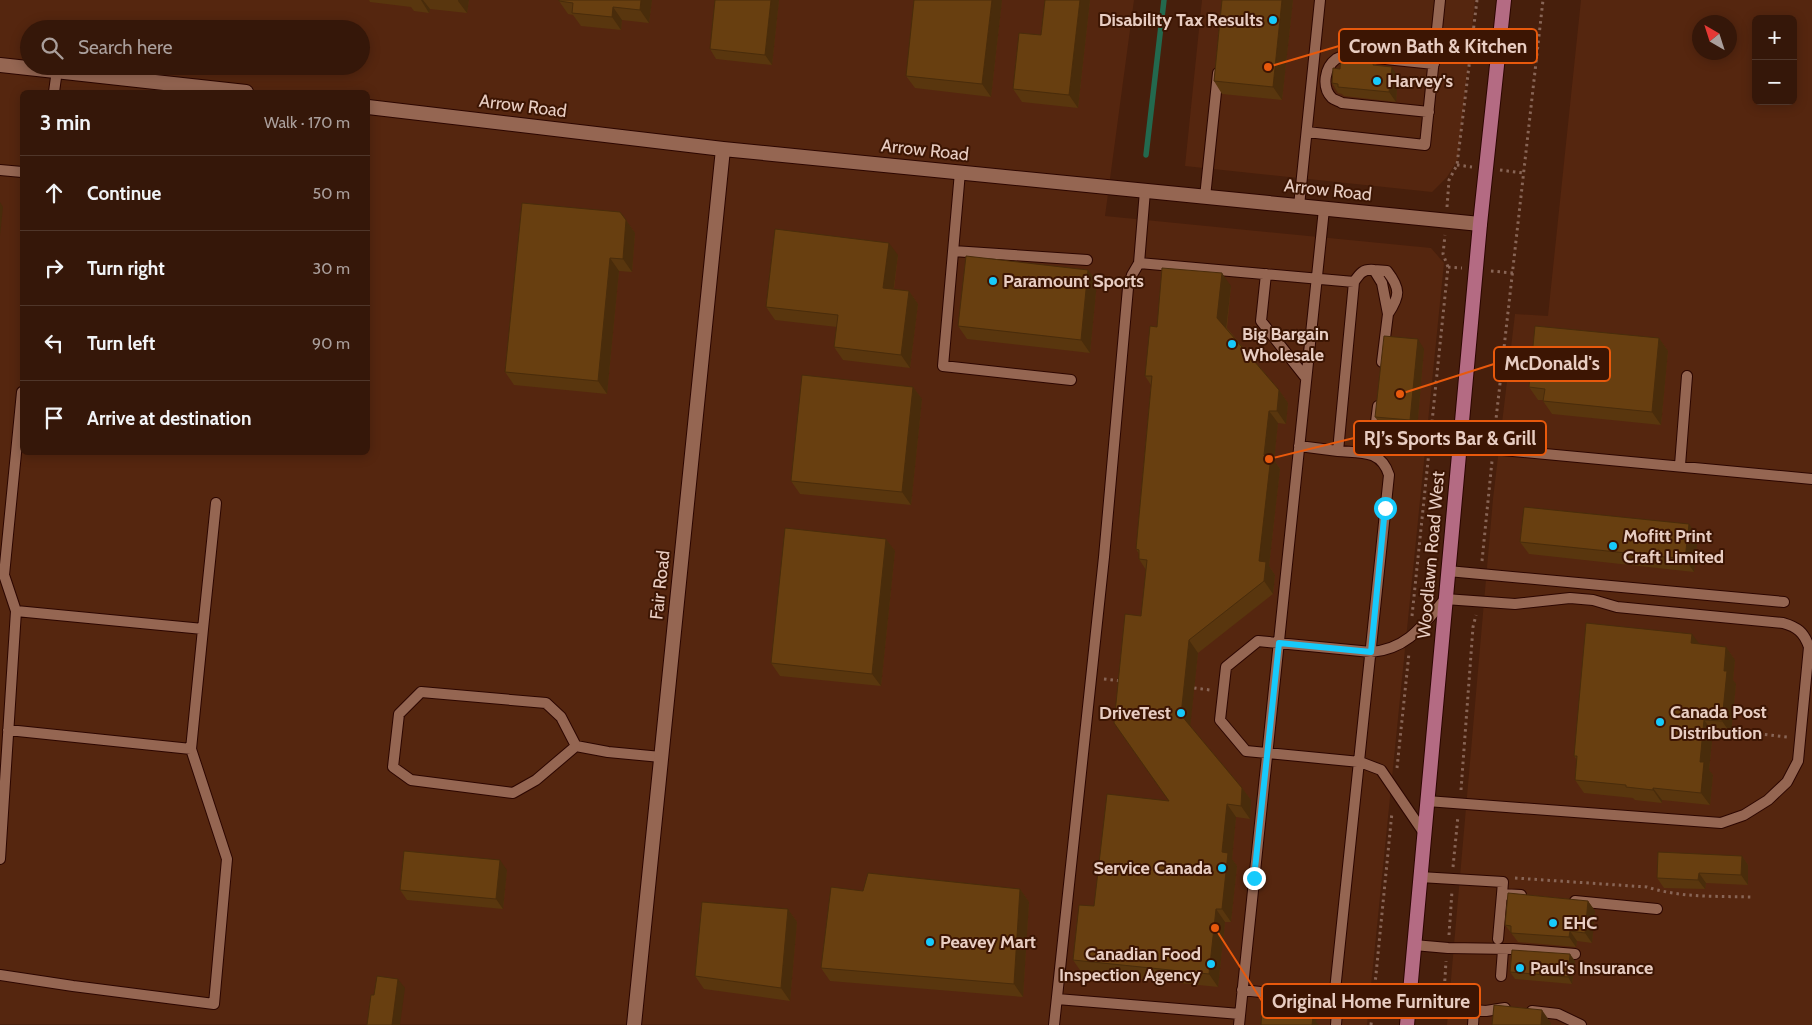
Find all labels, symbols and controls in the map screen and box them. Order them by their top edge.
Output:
place label: Disability Tax Results [1099,9,1263,31]
marker: Disability Tax Results [1267,14,1279,26]
north arrow [1692,15,1737,60]
map controls [1752,15,1797,105]
button: + [1752,15,1797,60]
search box [20,20,370,75]
callout: Crown Bath & Kitchen [1339,29,1537,63]
icon: search [38,34,66,62]
text: Crown Bath & Kitchen [1349,35,1527,58]
text: Search here [78,36,172,59]
button: − [1752,60,1797,105]
place label: Harvey's [1387,70,1454,92]
marker: Harvey's [1371,75,1383,87]
street label: Arrow Road [478,90,568,122]
text: 3 min [40,110,91,135]
text: Walk · 170 m [264,113,350,132]
street label: Arrow Road [880,134,970,166]
street label: Arrow Road [1283,174,1373,206]
icon: ahead [40,179,68,207]
text: Continue [87,182,161,205]
text: 50 m [313,184,350,203]
icon: right [40,254,68,282]
text: Turn right [87,257,165,280]
text: 30 m [313,259,350,278]
place label: Paramount Sports [1003,270,1144,292]
marker: Paramount Sports [987,275,999,287]
place label: Big Bargain Wholesale [1242,323,1329,366]
icon: left [40,329,68,357]
text: Turn left [87,332,155,355]
text: 90 m [312,334,350,353]
marker: Big Bargain Wholesale [1226,338,1238,350]
callout: McDonald's [1494,347,1610,381]
text: McDonald's [1504,352,1600,375]
icon: arrive [40,404,68,432]
text: Arrive at destination [87,407,251,430]
callout: RJ’s Sports Bar & Grill [1354,421,1546,455]
text: RJ’s Sports Bar & Grill [1364,427,1536,450]
street label: Woodlawn Road West [1413,470,1449,640]
route start [1374,497,1397,520]
place label: Mofitt Print Craft Limited [1623,525,1724,568]
marker: Mofitt Print Craft Limited [1607,540,1619,552]
street label: Fair Road [645,549,675,621]
place label: Canada Post Distribution [1670,701,1767,744]
place label: DriveTest [1099,702,1171,724]
marker: DriveTest [1175,707,1187,719]
marker: Canada Post Distribution [1654,716,1666,728]
place label: Service Canada [1094,857,1212,879]
marker: Service Canada [1216,862,1228,874]
route end [1243,867,1266,890]
place label: EHC [1563,912,1597,934]
marker: EHC [1547,917,1559,929]
place label: Peavey Mart [940,931,1036,953]
marker: Peavey Mart [924,936,936,948]
place label: Canadian Food Inspection Agency [1059,943,1201,986]
place label: Paul's Insurance [1530,957,1653,979]
marker: Canadian Food Inspection Agency [1205,958,1217,970]
marker: Paul's Insurance [1514,962,1526,974]
callout: Original Home Furniture [1262,984,1480,1018]
text: Original Home Furniture [1272,990,1470,1013]

